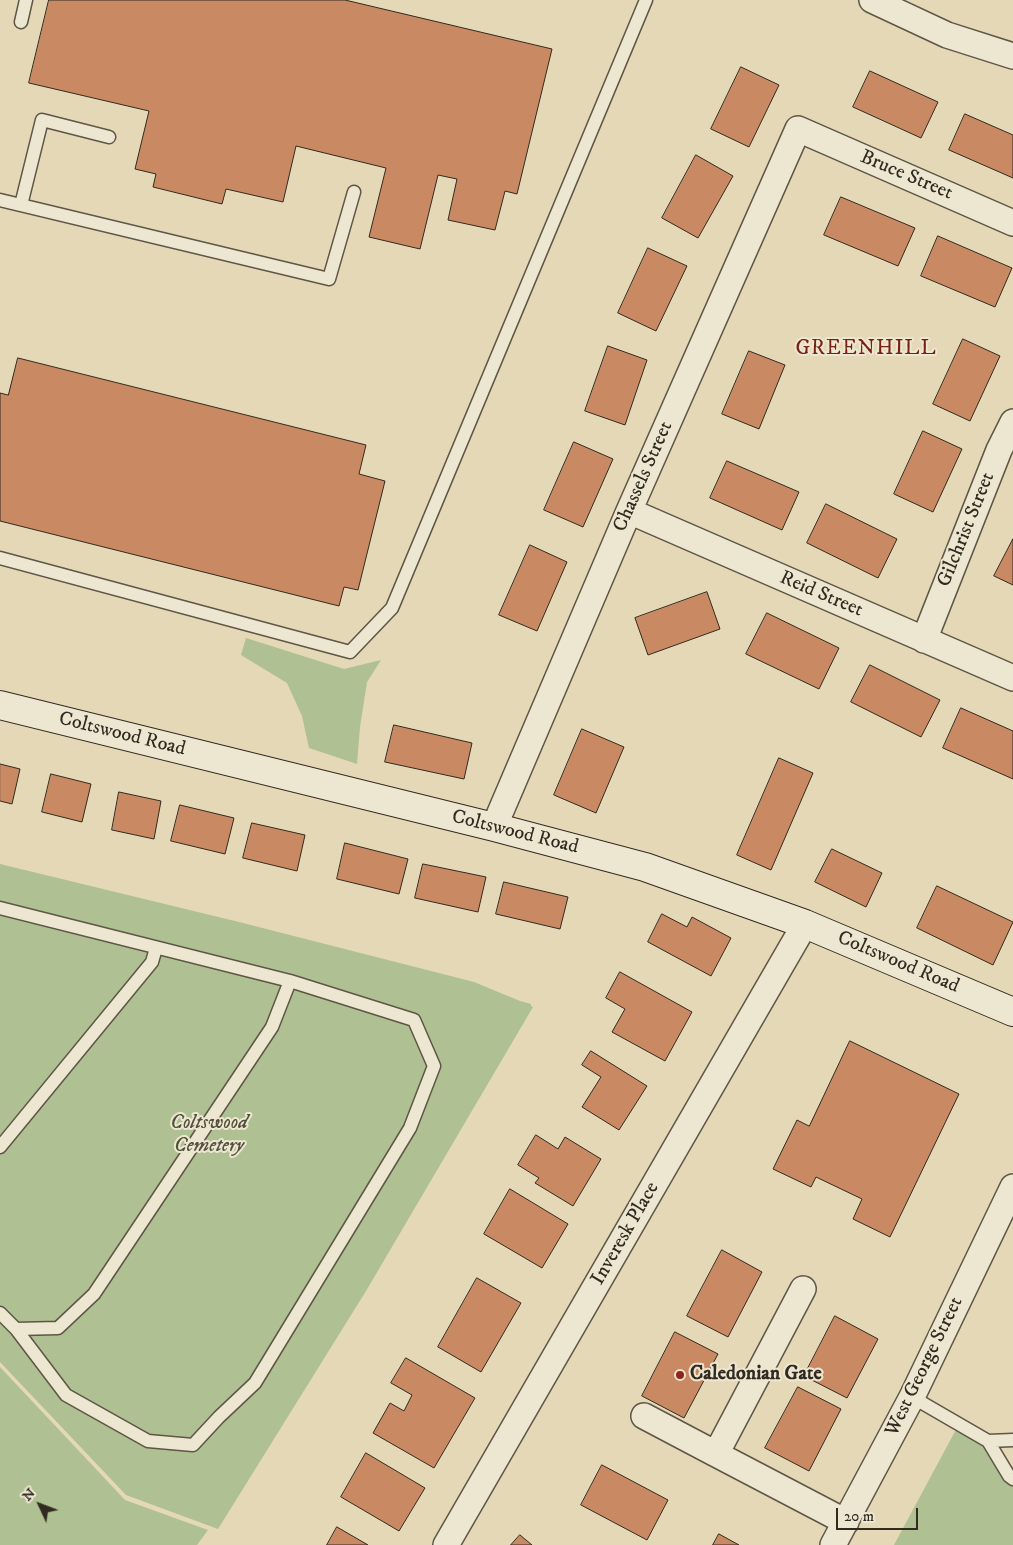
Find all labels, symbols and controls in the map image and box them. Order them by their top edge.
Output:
street label: Bruce Street [856,146,956,206]
district label: GREENHILL [794,337,938,363]
street label: Chassels Street [609,418,679,536]
street label: Gilchrist Street [933,469,1001,591]
street label: Reid Street [776,567,866,623]
street label: Coltswood Road [56,708,188,762]
street label: Coltswood Road [449,806,581,860]
street label: Coltswood Road [834,927,962,999]
park label: Coltswood Cemetery [170,1112,248,1159]
street label: Inveresk Place [587,1178,665,1290]
street label: West George Street [881,1293,969,1441]
place label: Caledonian Gate [690,1363,822,1387]
marker: Caledonian Gate [674,1369,686,1381]
north arrow [15,1480,65,1530]
text: N [19,1484,40,1505]
scale bar [838,1498,920,1530]
text: 20 m [844,1507,874,1526]

